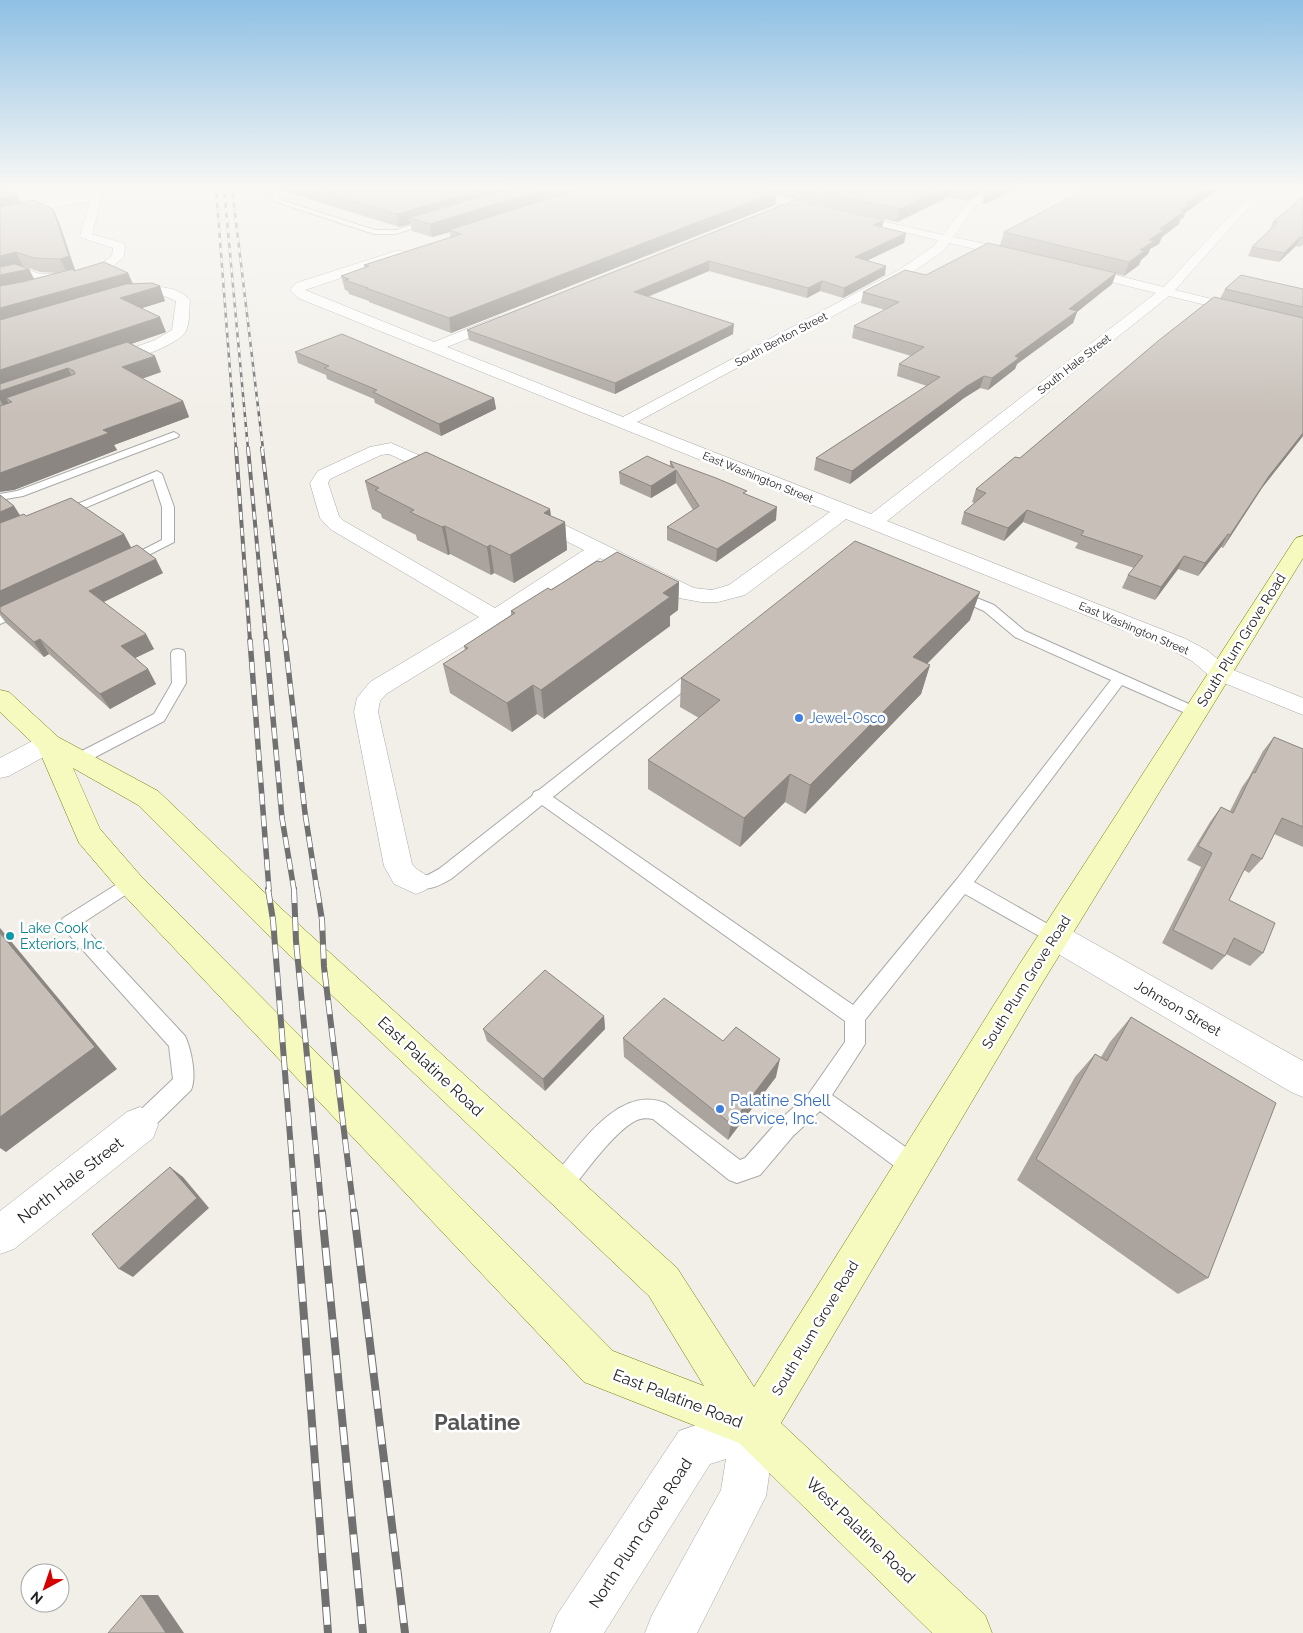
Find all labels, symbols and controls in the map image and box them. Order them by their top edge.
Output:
street label: South Benton Street [733,309,830,369]
street label: South Hale Street [1035,332,1114,397]
street label: East Washington Street [701,449,815,506]
street label: South Plum Grove Road [1193,570,1289,710]
street label: East Washington Street [1077,599,1191,658]
place label: Jewel-Osco [809,710,886,726]
marker: Jewel-Osco [793,712,805,724]
street label: South Plum Grove Road [978,912,1074,1052]
place label: Lake Cook Exteriors, Inc. [20,920,105,952]
marker: Lake Cook Exteriors, Inc. [4,930,16,942]
street label: Johnson Street [1132,977,1224,1039]
street label: East Palatine Road [374,1013,487,1120]
place label: Palatine Shell Service, Inc. [730,1091,831,1128]
marker: Palatine Shell Service, Inc. [714,1103,726,1115]
street label: North Hale Street [14,1133,127,1228]
street label: South Plum Grove Road [768,1258,862,1398]
street label: East Palatine Road [610,1365,745,1432]
district label: Palatine [434,1409,520,1435]
street label: North Plum Grove Road [585,1455,696,1612]
street label: West Palatine Road [802,1474,919,1587]
north arrow [20,1563,70,1613]
text: N [27,1588,46,1608]

